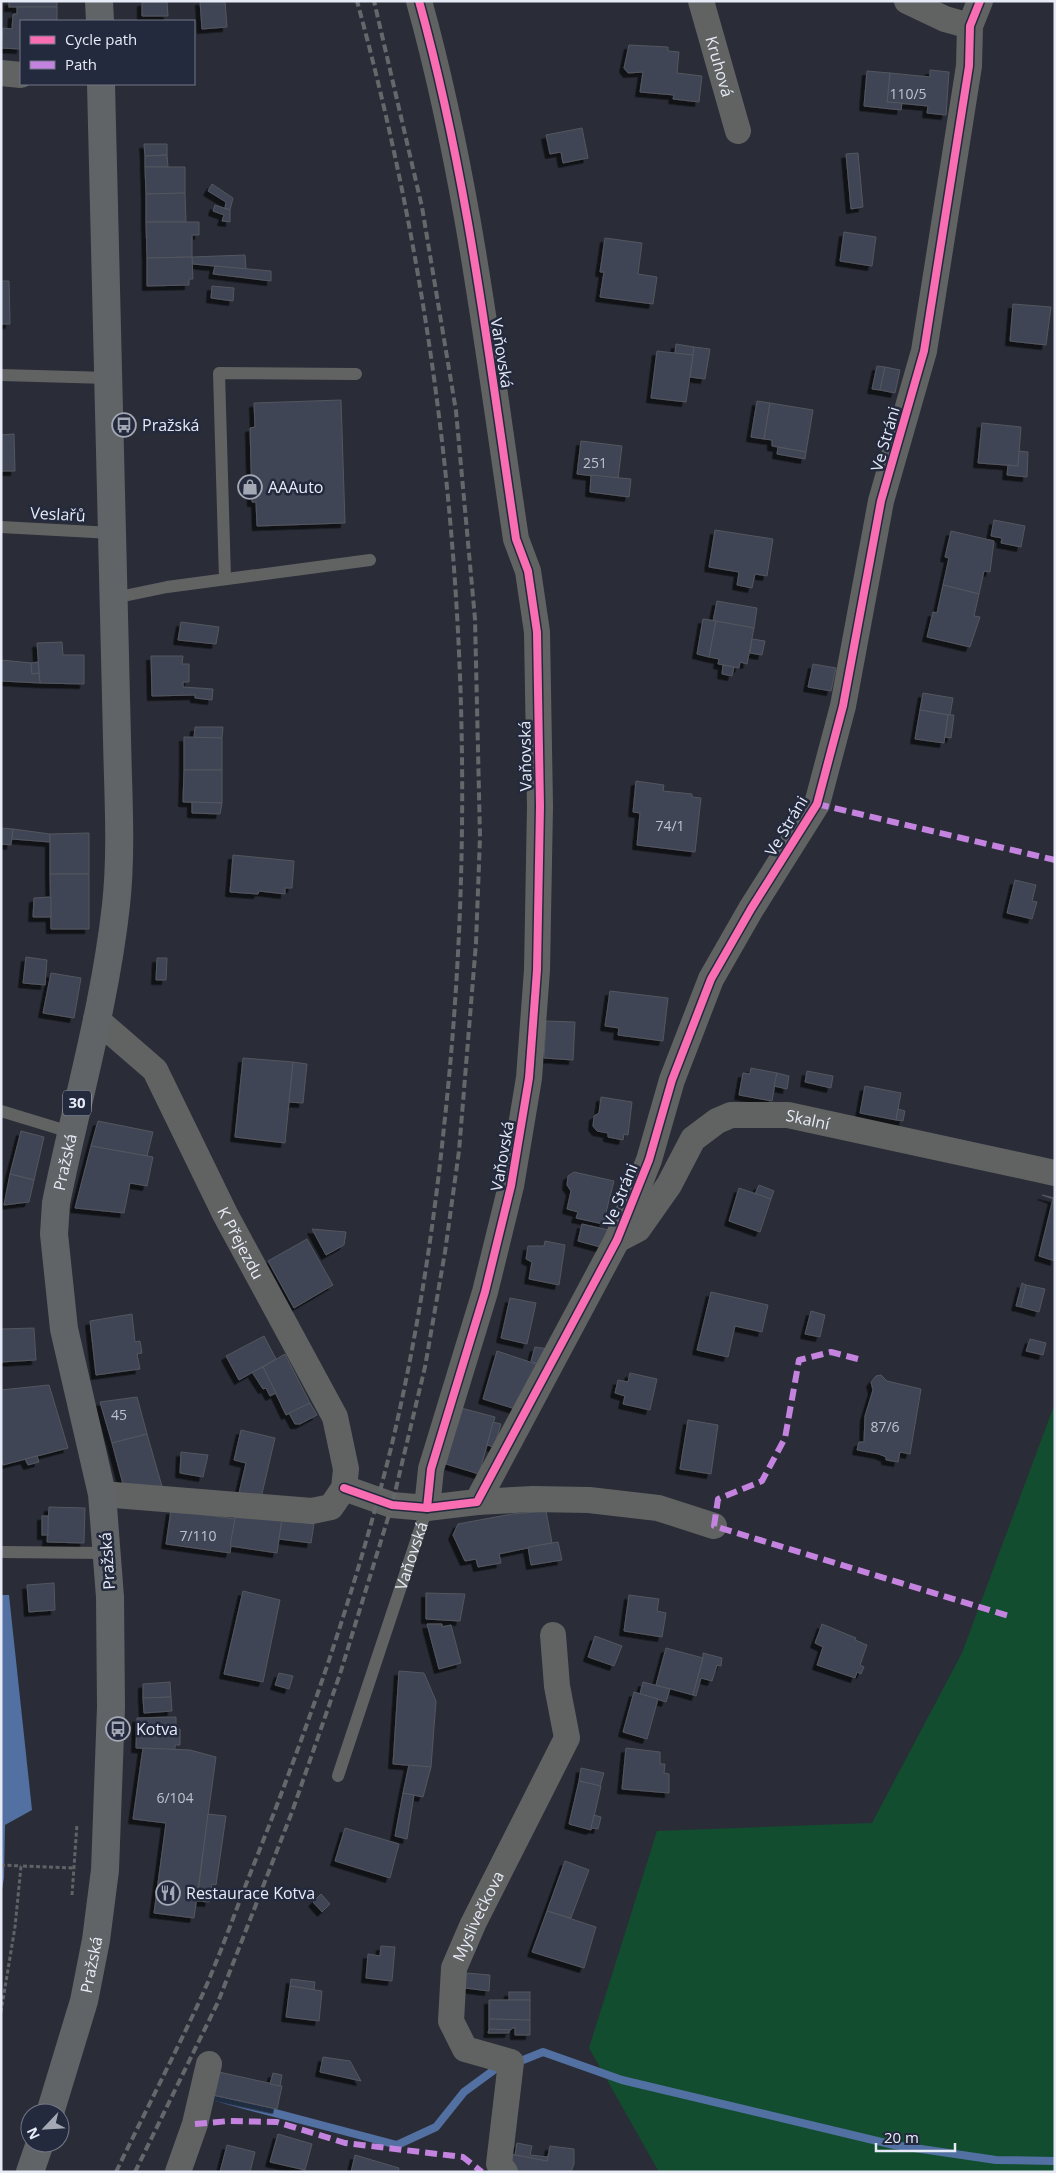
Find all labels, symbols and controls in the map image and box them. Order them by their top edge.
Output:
legend [20,20,195,85]
text: Cycle path [65,29,137,49]
street label: Kruhová [700,33,739,99]
text: Path [65,54,97,74]
house number: 110/5 [889,84,927,103]
street label: Vaňovská [486,316,518,390]
street label: Ve Stráni [865,404,905,474]
bus stop icon: Pražská [111,412,137,438]
place label: Pražská [142,414,199,436]
house number: 251 [583,453,607,472]
shop icon: AAAuto [237,474,263,500]
place label: AAAuto [268,476,324,498]
street label: Veslařů [30,502,86,526]
street label: Vaňovská [513,720,537,792]
street label: Ve Stráni [759,792,813,860]
house number: 74/1 [655,816,685,835]
road number: 30 [63,1090,91,1116]
street label: Skalní [784,1104,833,1135]
street label: Vaňovská [485,1119,519,1193]
street label: Pražská [48,1132,82,1192]
street label: Ve Stráni [597,1160,643,1230]
street label: K Přejezdu [212,1203,269,1283]
house number: 45 [111,1405,127,1424]
house number: 87/6 [870,1417,900,1436]
street label: Vaňovská [390,1519,433,1593]
house number: 7/110 [179,1526,217,1545]
street label: Pražská [94,1532,120,1590]
bus stop icon: Kotva [105,1716,131,1742]
place label: Kotva [136,1718,178,1740]
house number: 6/104 [156,1788,194,1807]
street label: Myslivečkova [447,1867,509,1965]
restaurant icon: Restaurace Kotva [155,1880,181,1906]
place label: Restaurace Kotva [186,1882,315,1904]
street label: Pražská [75,1934,107,1995]
north arrow [20,2103,70,2153]
scale bar [876,2120,955,2152]
text: N [22,2125,44,2143]
text: 20 m [884,2127,919,2147]

